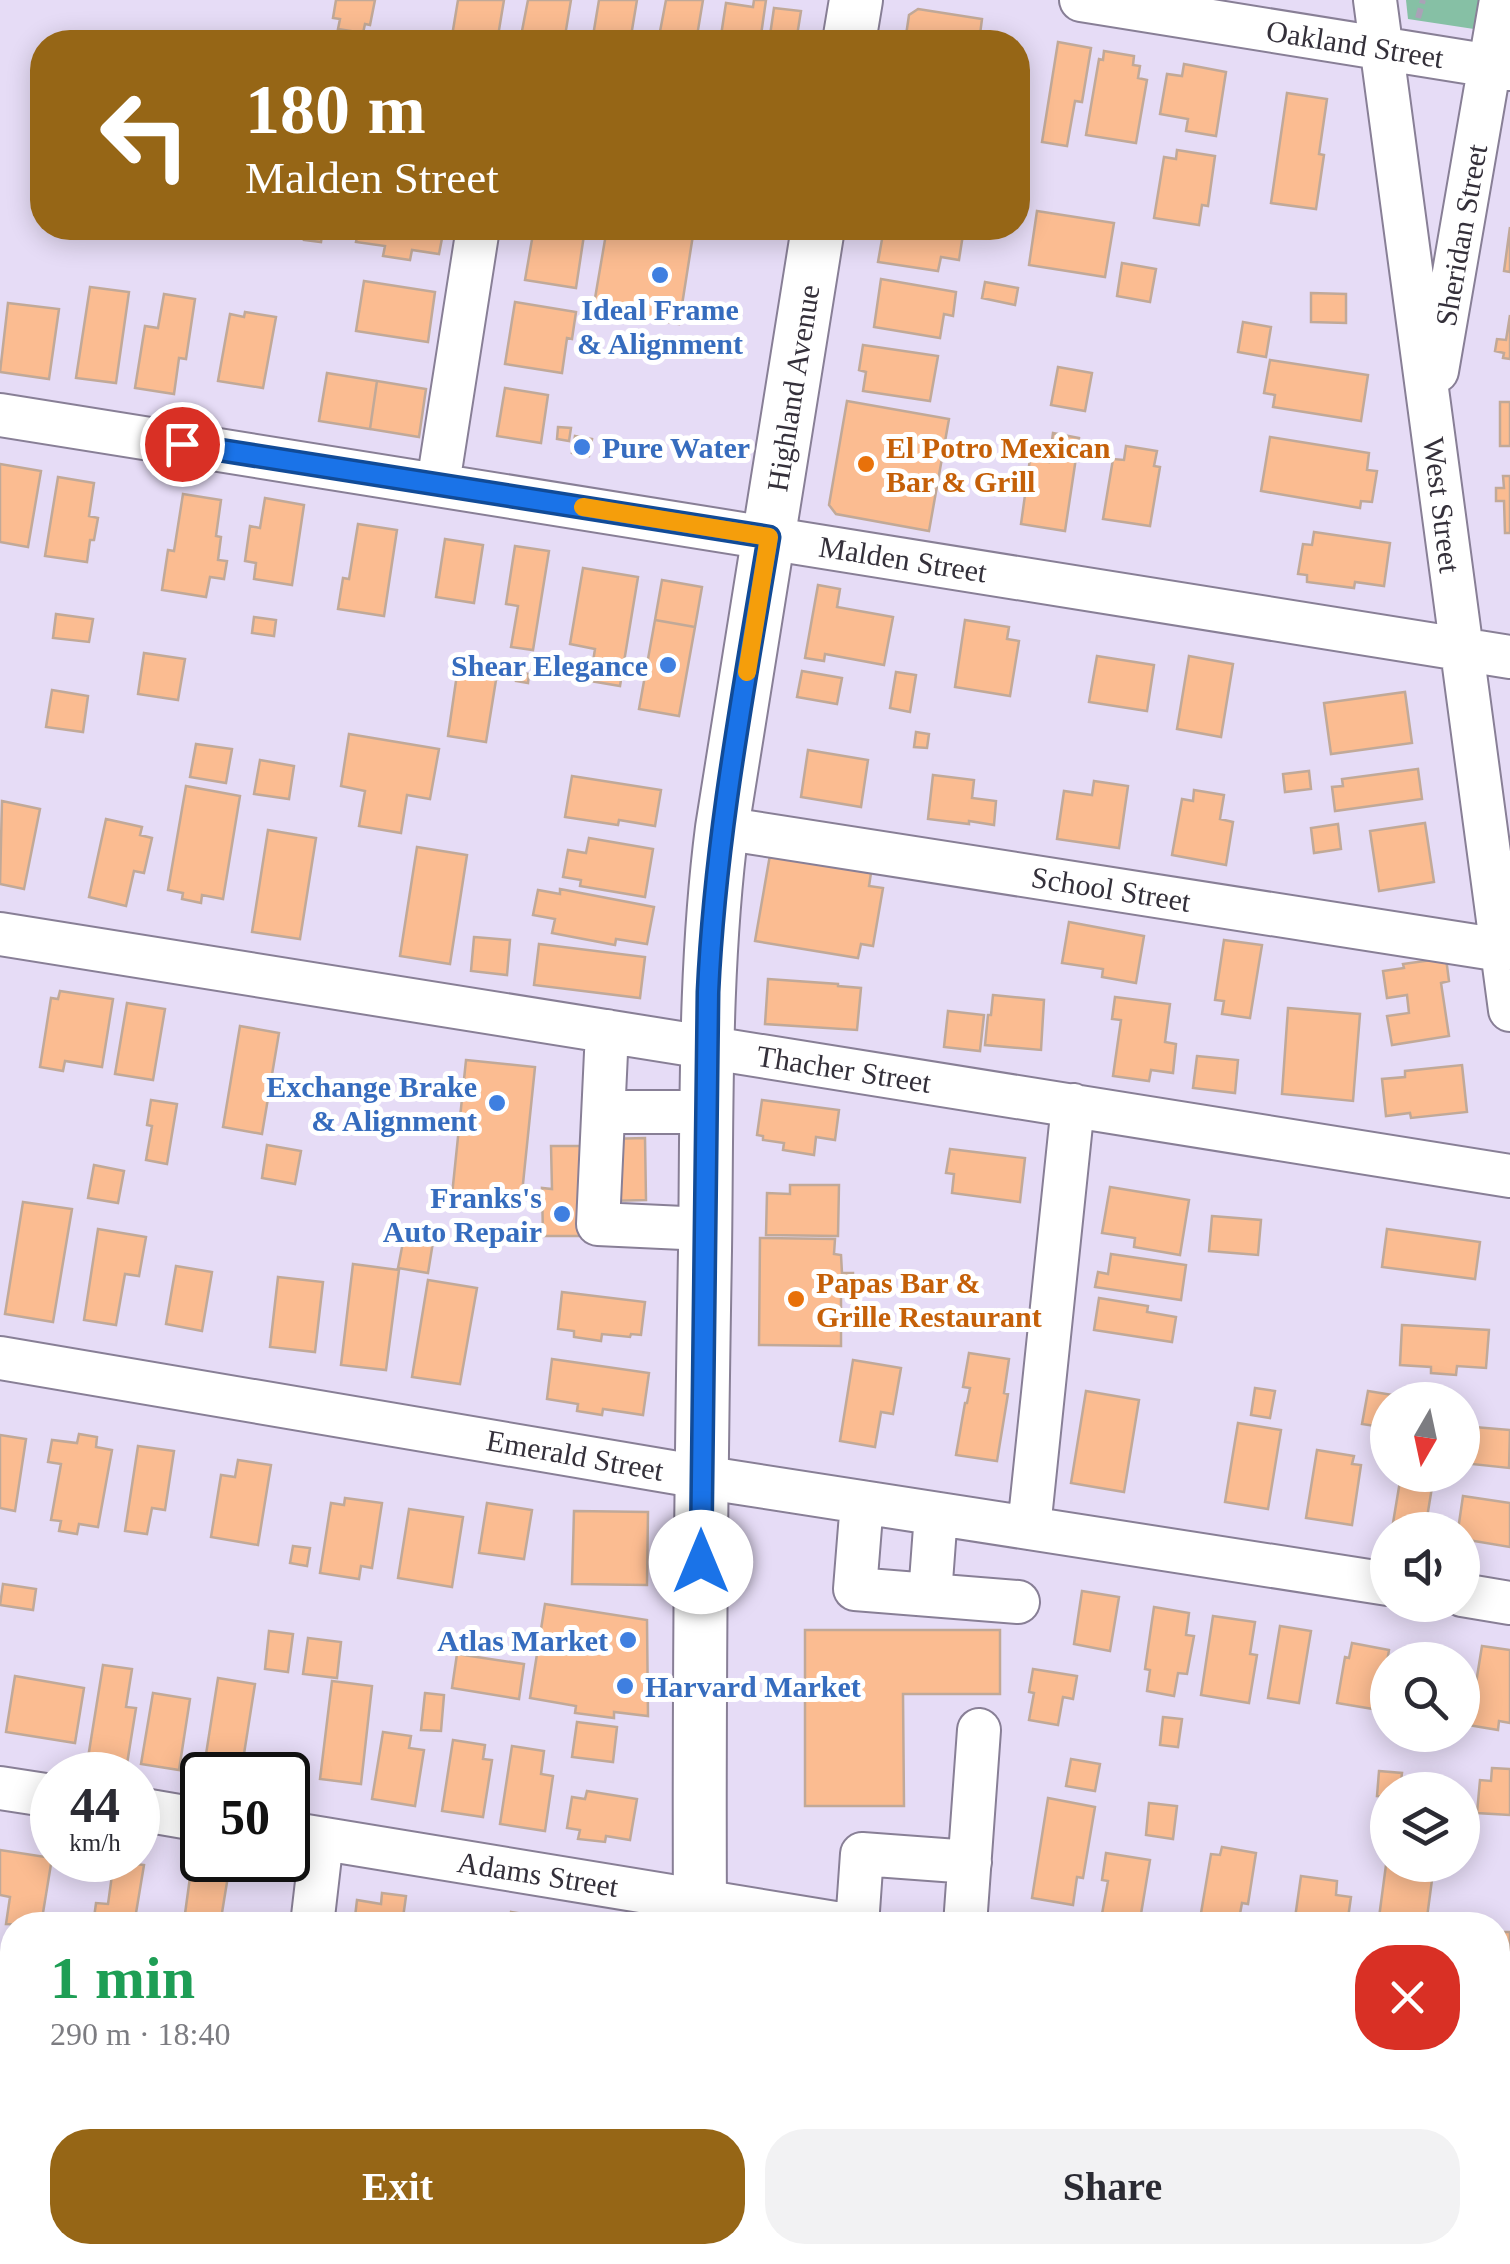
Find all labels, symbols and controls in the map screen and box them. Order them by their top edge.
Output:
street label: Oakland Street [1264,14,1447,74]
icon: left [80,70,210,200]
text: 180 m [245,71,426,148]
street label: Sheridan Street [1429,141,1493,329]
text: Malden Street [245,153,499,203]
marker: Ideal Frame & Alignment [649,264,671,286]
street label: Highland Avenue [760,282,826,494]
place label: Ideal Frame & Alignment [577,293,743,360]
pin [140,402,225,487]
icon: arrive [155,417,210,472]
place label: Pure Water [602,431,750,464]
place label: El Potro Mexican Bar & Grill [886,431,1111,498]
street label: West Street [1417,435,1467,576]
marker: Pure Water [571,436,593,458]
marker: El Potro Mexican Bar & Grill [855,453,877,475]
street label: Malden Street [817,529,990,589]
place label: Shear Elegance [451,649,648,682]
marker: Shear Elegance [657,654,679,676]
street label: School Street [1029,860,1194,918]
street label: Thacher Street [755,1039,934,1099]
place label: Exchange Brake & Alignment [266,1070,477,1137]
marker: Exchange Brake & Alignment [486,1092,508,1114]
place label: Franks's Auto Repair [383,1181,542,1248]
marker: Franks's Auto Repair [551,1203,573,1225]
place label: Papas Bar & Grille Restaurant [816,1266,1042,1333]
marker: Papas Bar & Grille Restaurant [785,1288,807,1310]
north arrow [1370,1382,1480,1492]
map controls [1370,1382,1480,1882]
street label: Emerald Street [484,1423,667,1487]
position arrow [649,1510,753,1614]
button: sound [1370,1512,1480,1622]
place label: Atlas Market [437,1624,608,1657]
marker: Atlas Market [617,1629,639,1651]
button: search [1370,1642,1480,1752]
place label: Harvard Market [645,1670,861,1703]
marker: Harvard Market [614,1675,636,1697]
speed limit sign: 50 [180,1752,310,1882]
button: layers [1370,1772,1480,1882]
text: 44 [70,1777,120,1833]
text: km/h [69,1829,121,1856]
street label: Adams Street [455,1845,621,1903]
text: 1 min [50,1945,195,2011]
button: close [1355,1945,1460,2050]
text: 290 m · 18:40 [50,2016,230,2052]
button: Exit [50,2129,745,2244]
button: Share [765,2129,1460,2244]

